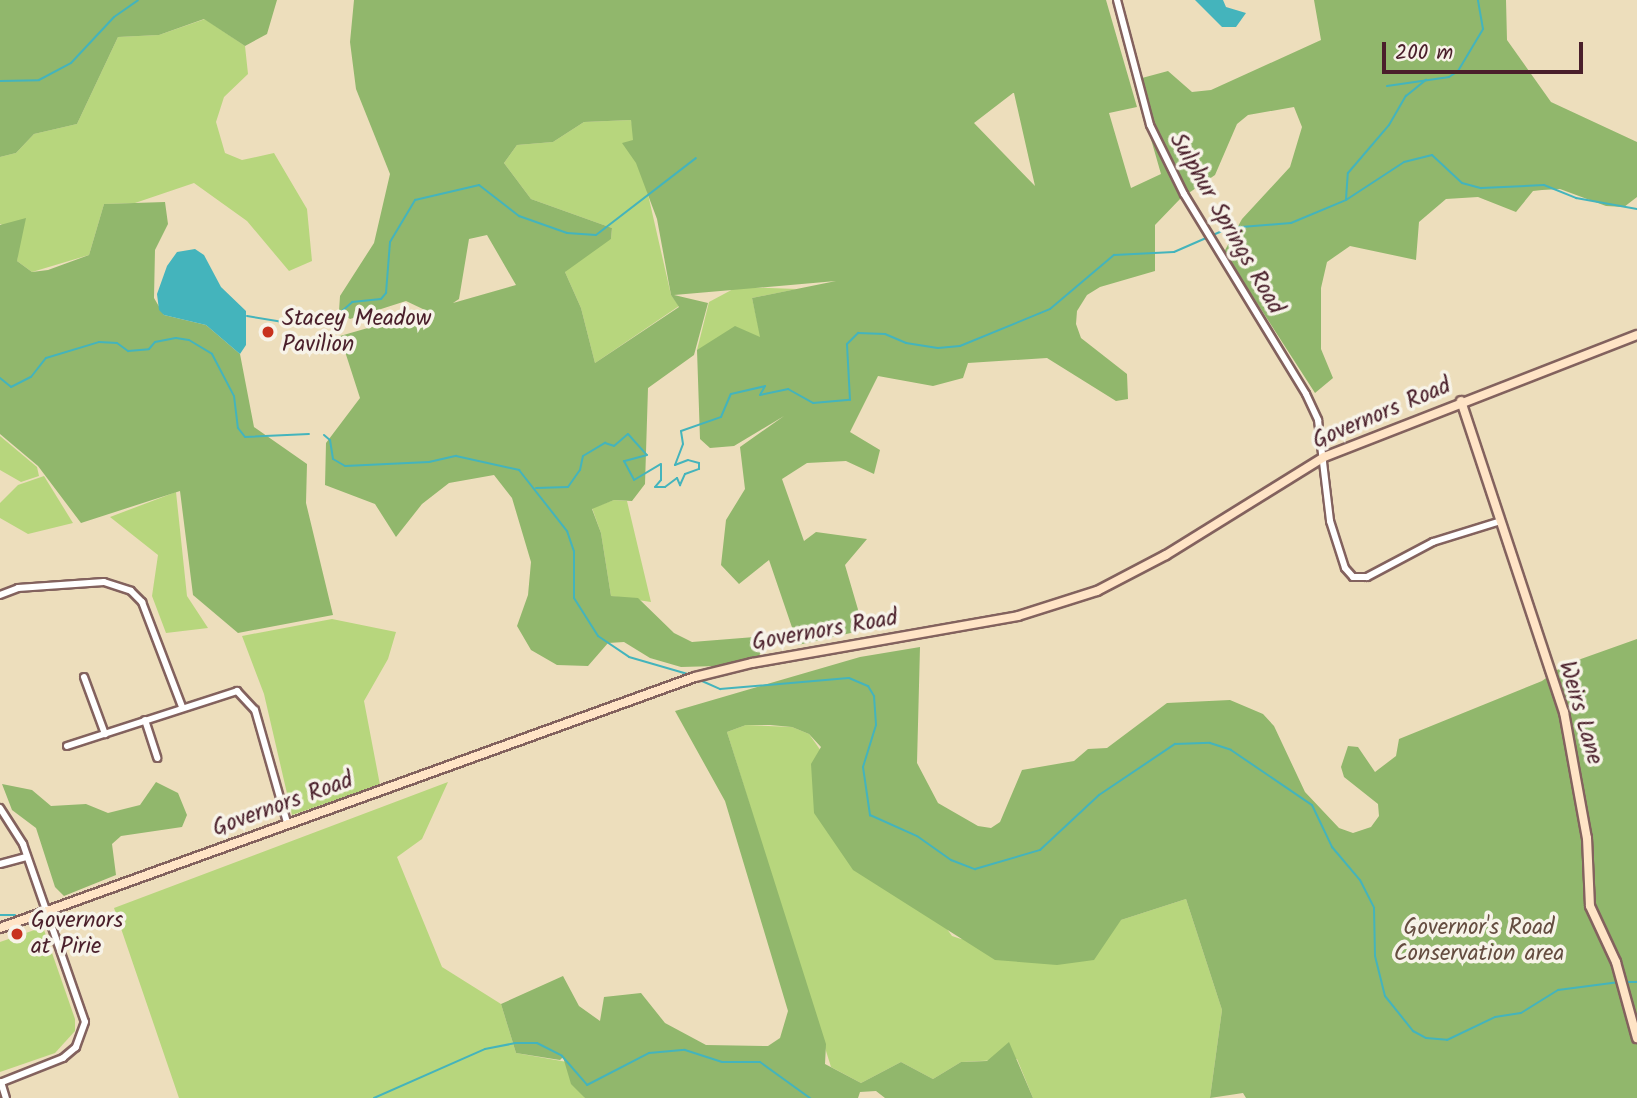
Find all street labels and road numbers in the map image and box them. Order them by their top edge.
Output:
street label: Sulphur Springs Road [1163,128,1289,320]
street label: Governors Road [1309,372,1455,456]
street label: Governors Road [750,605,900,657]
street label: Weirs Lane [1552,658,1608,768]
street label: Governors Road [209,767,357,843]

